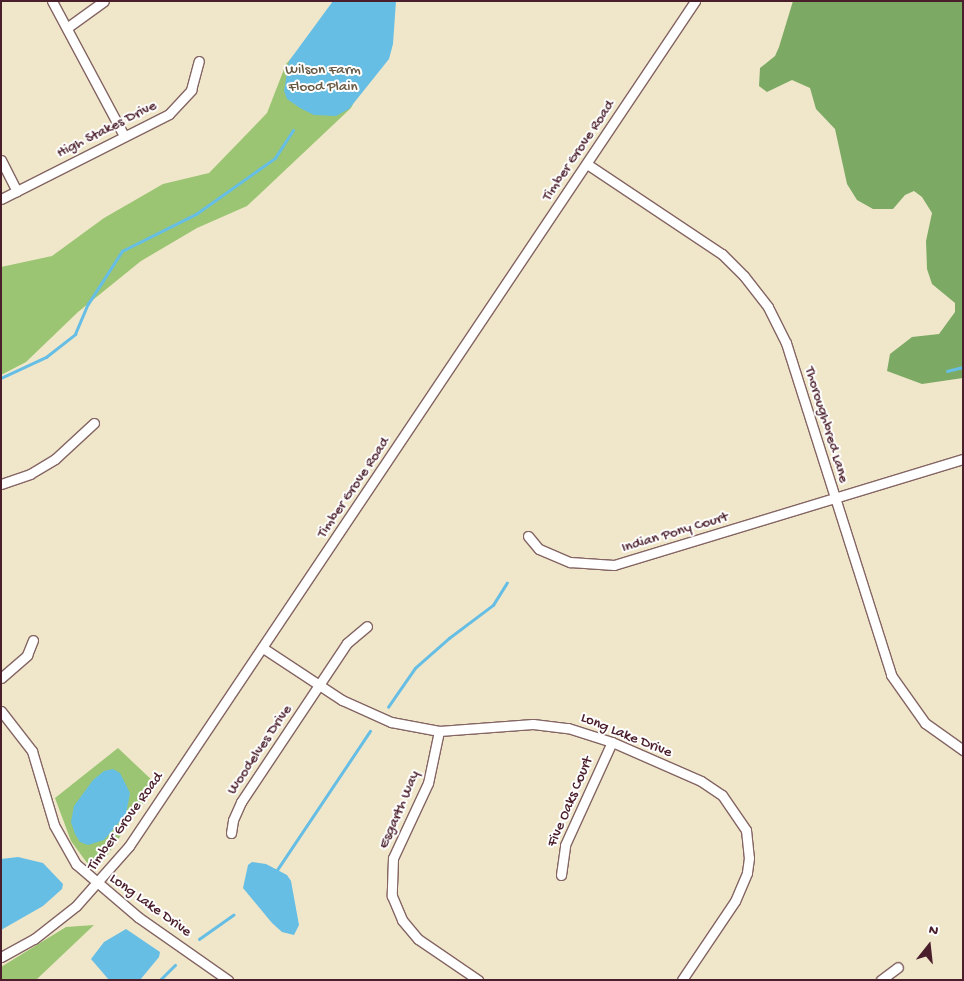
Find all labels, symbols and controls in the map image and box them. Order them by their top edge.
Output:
park label: Wilson Farm Flood Plain [285,61,361,96]
street label: High Stakes Drive [54,97,160,163]
street label: Timber Grove Road [539,97,619,205]
street label: Thoroughbred Lane [800,365,852,485]
street label: Timber Grove Road [314,434,394,542]
street label: Indian Pony Court [620,508,730,558]
street label: Woodelves Drive [223,702,297,798]
street label: Long Lake Drive [578,709,674,763]
street label: Five Oaks Court [544,754,598,850]
street label: Esgarth Way [375,768,425,852]
street label: Timber Grove Road [84,769,168,875]
street label: Long Lake Drive [105,870,195,942]
north arrow [904,921,954,971]
text: N [927,922,940,941]

